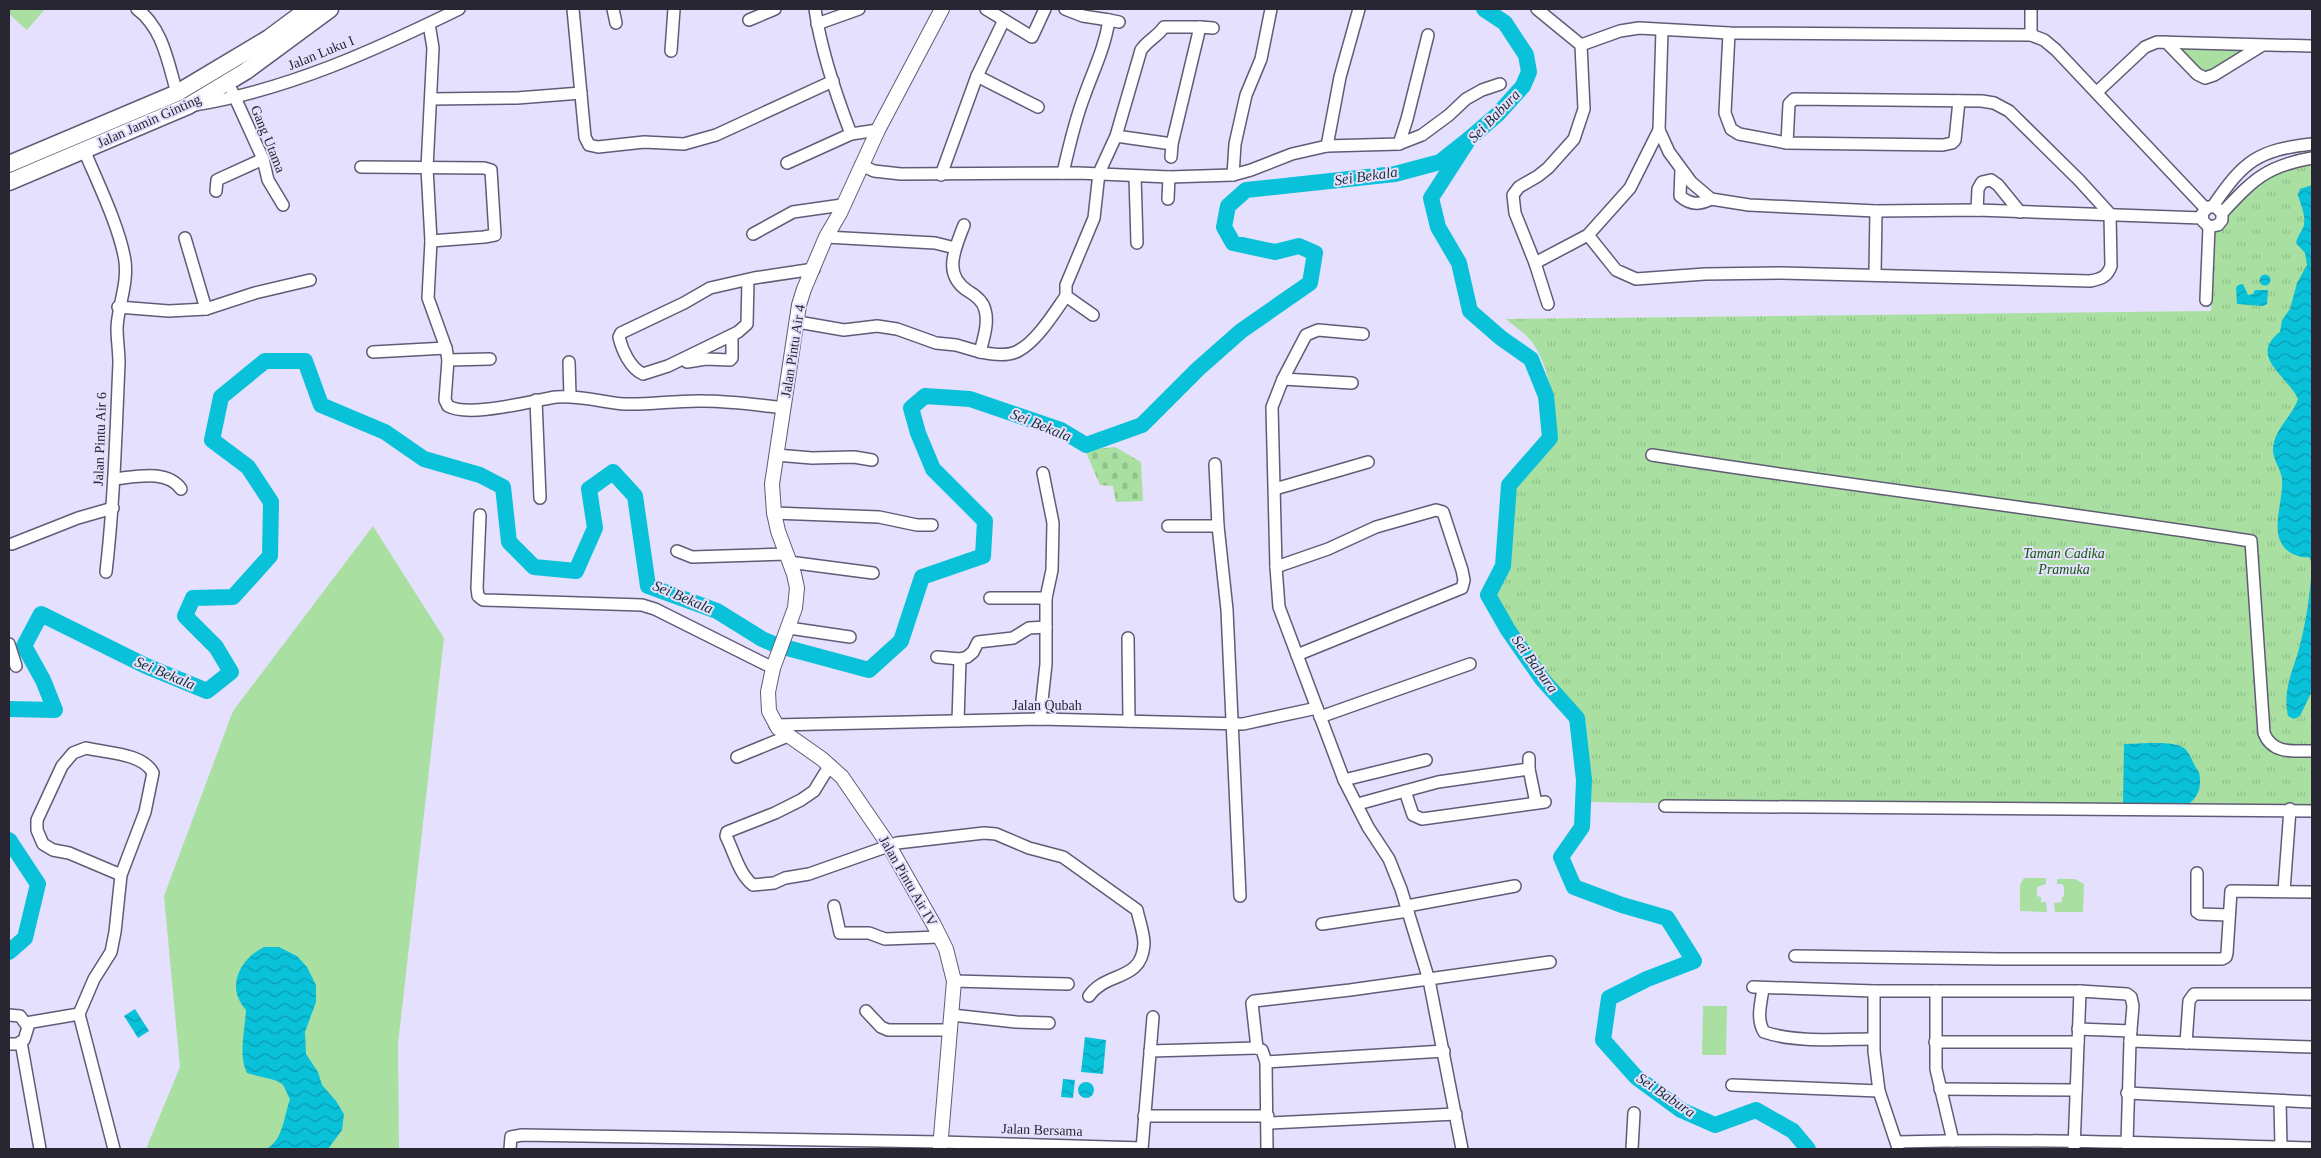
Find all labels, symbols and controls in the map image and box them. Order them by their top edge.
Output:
street label: Jalan Luku I [286,33,357,73]
water label: Sei Babura [1465,86,1523,146]
street label: Jalan Jamin Ginting [95,91,203,151]
street label: Gang Utama [248,103,289,176]
water label: Sei Bekala [1333,164,1399,188]
street label: Jalan Pintu Air 4 [778,304,808,398]
street label: Jalan Pintu Air 6 [91,392,109,486]
water label: Sei Bekala [1008,406,1074,444]
park label: Taman Cadika Pramuka [2023,546,2105,577]
water label: Sei Bekala [651,577,715,617]
water label: Sei Babura [1509,632,1561,696]
water label: Sei Bekala [133,653,197,693]
street label: Jalan Qubah [1012,698,1082,713]
street label: Jalan Pintu Air IV [876,833,940,929]
water label: Sei Babura [1634,1070,1698,1120]
street label: Jalan Bersama [1001,1121,1084,1139]

